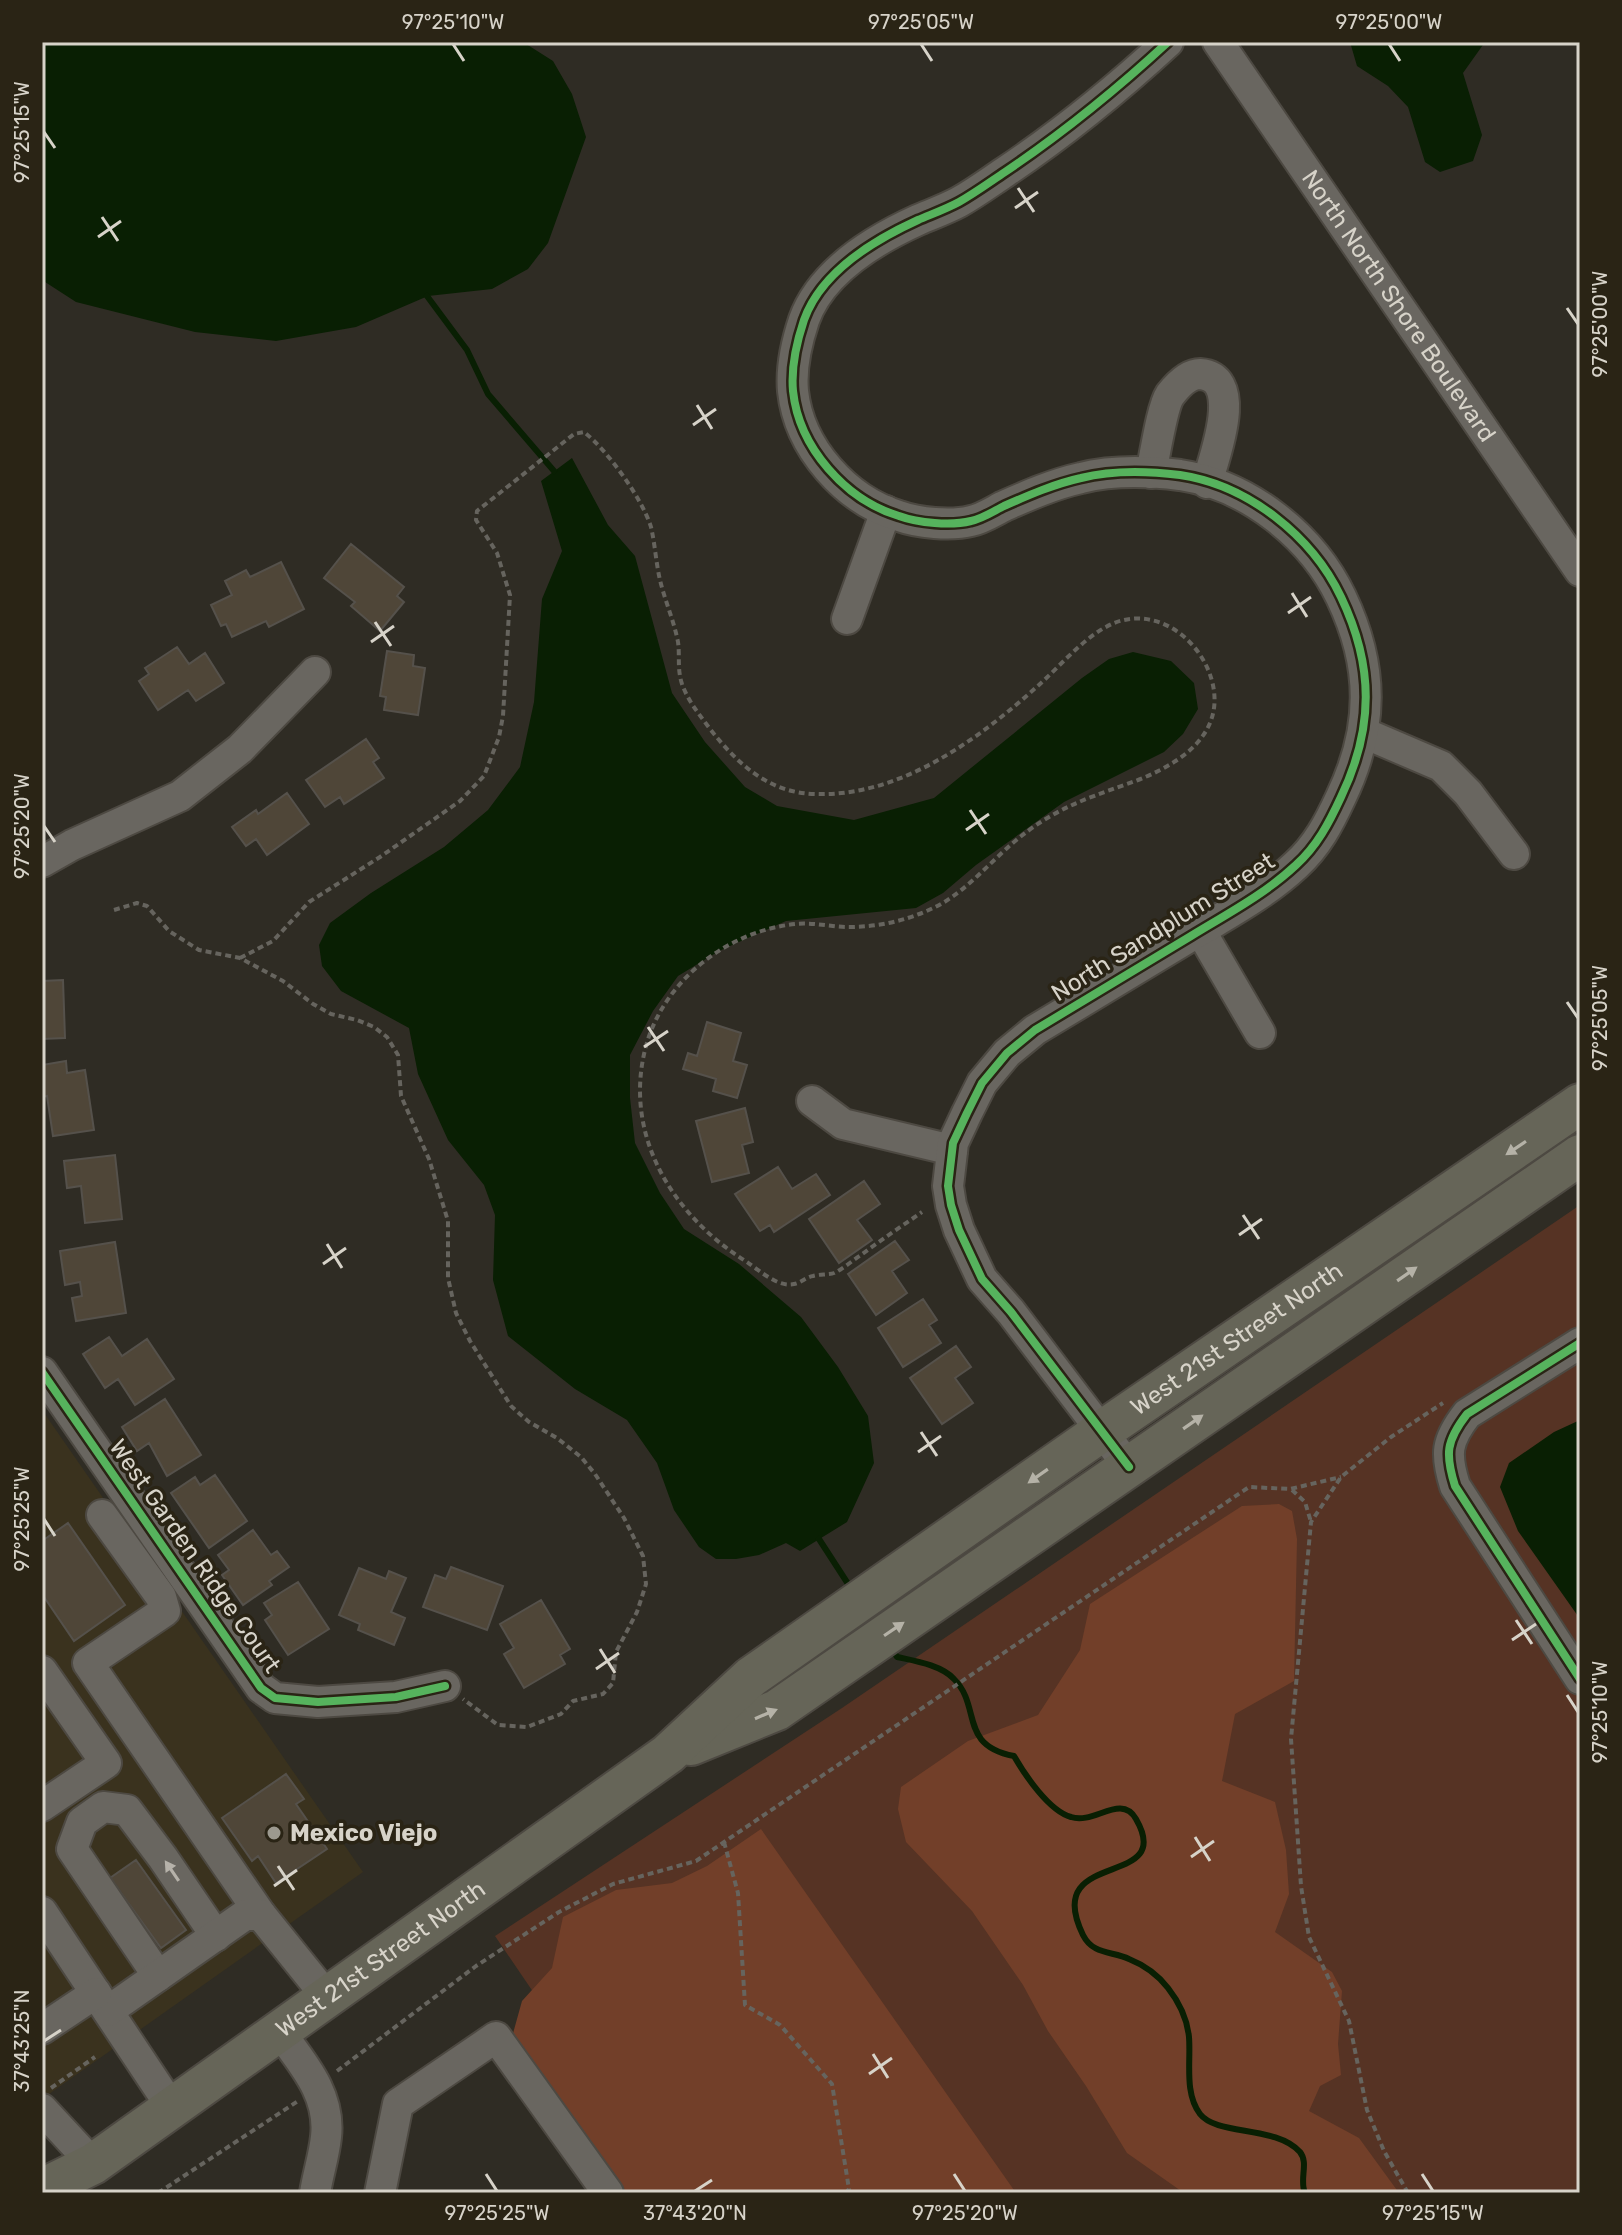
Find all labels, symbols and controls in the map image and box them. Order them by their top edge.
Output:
text: 97°25'10"W [402,10,504,34]
text: 97°25'05"W [868,10,974,34]
text: 97°25'00"W [1336,10,1442,34]
text: 97°25'15"W [10,81,34,183]
street label: North North Shore Boulevard [1296,165,1501,447]
text: 97°25'00"W [1588,271,1612,377]
text: 97°25'20"W [10,773,34,879]
street label: North Sandplum Street [1046,847,1280,1007]
text: 97°25'05"W [1588,965,1612,1071]
one-way arrow [1505,1140,1526,1155]
street label: West 21st Street North [1125,1257,1348,1421]
one-way arrow [1396,1267,1417,1282]
one-way arrow [1182,1415,1203,1430]
street label: West Garden Ridge Court [104,1434,286,1678]
text: 97°25'25"W [10,1467,34,1571]
one-way arrow [1027,1468,1048,1483]
one-way arrow [883,1622,904,1637]
text: 97°25'10"W [1588,1661,1612,1763]
one-way arrow [754,1708,778,1721]
place label: Mexico Viejo [290,1819,437,1847]
marker: Mexico Viejo [265,1824,283,1842]
one-way arrow [166,1860,180,1882]
street label: West 21st Street North [270,1875,491,2043]
text: 37°43'25"N [10,1990,34,2092]
text: 97°25'25"W [445,2201,549,2225]
text: 37°43'20"N [643,2201,747,2225]
text: 97°25'20"W [912,2201,1018,2225]
text: 97°25'15"W [1382,2201,1484,2225]

